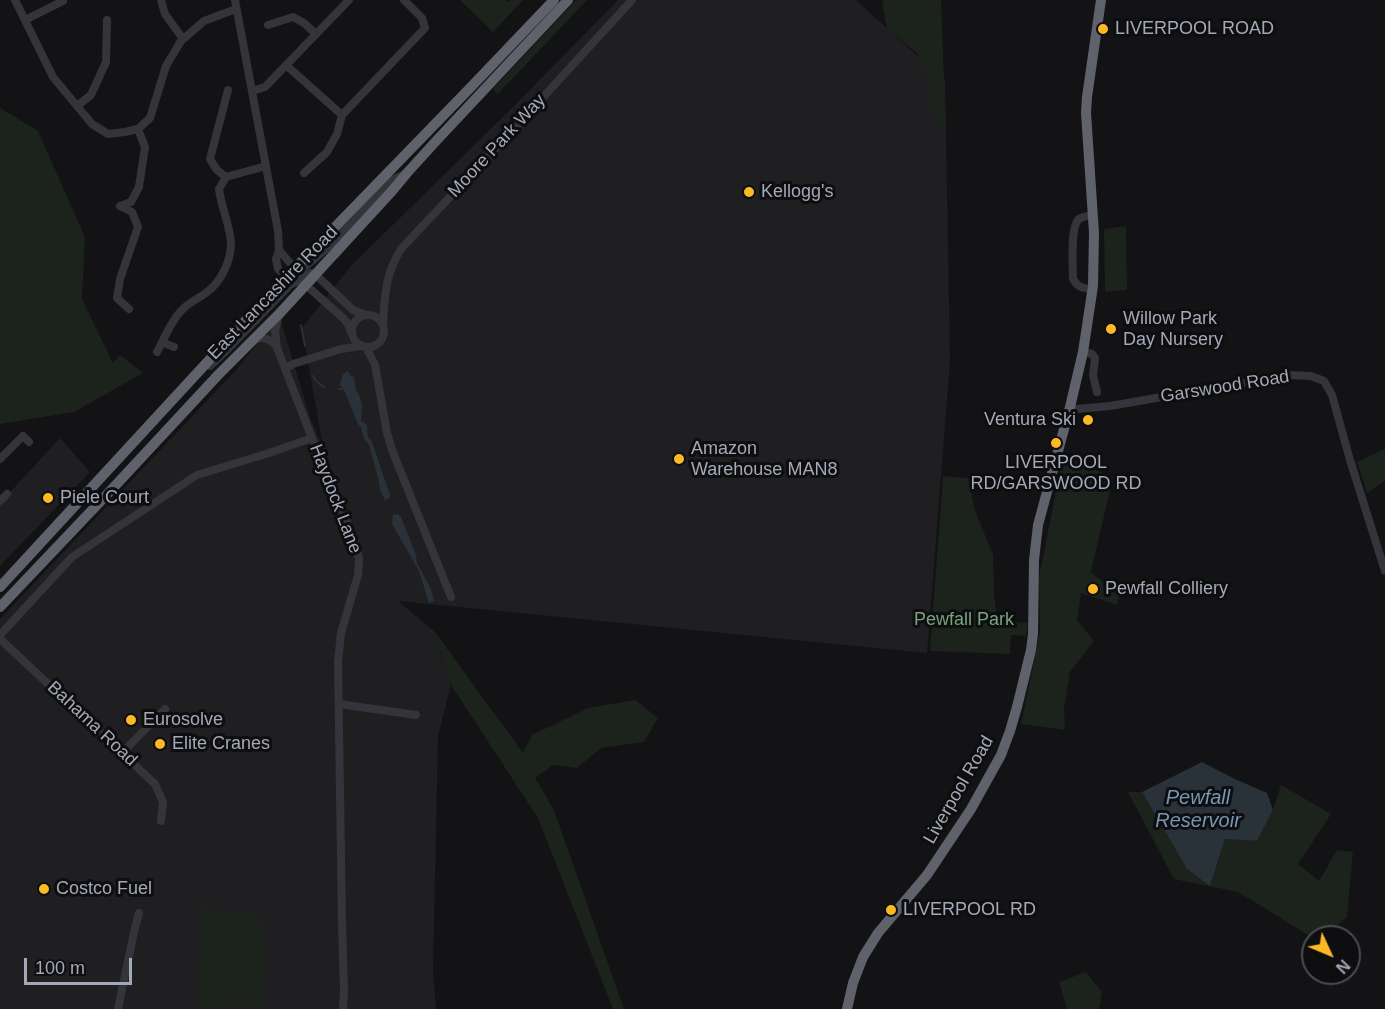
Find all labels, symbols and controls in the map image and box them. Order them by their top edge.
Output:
place label: LIVERPOOL ROAD [1115,18,1274,40]
marker: LIVERPOOL ROAD [1096,22,1110,36]
street label: Moore Park Way [444,90,550,202]
place label: Kellogg's [761,181,833,203]
marker: Kellogg's [742,185,756,199]
street label: East Lancashire Road [204,222,342,364]
place label: Willow Park Day Nursery [1123,308,1223,350]
marker: Willow Park Day Nursery [1104,322,1118,336]
street label: Garswood Road [1159,366,1291,408]
place label: Ventura Ski [984,409,1076,431]
marker: Ventura Ski [1081,413,1095,427]
marker: LIVERPOOL RD/GARSWOOD RD [1049,436,1063,450]
place label: Amazon Warehouse MAN8 [691,438,837,480]
street label: Haydock Lane [304,441,366,557]
marker: Amazon Warehouse MAN8 [672,452,686,466]
place label: LIVERPOOL RD/GARSWOOD RD [970,452,1142,494]
place label: Piele Court [60,487,149,509]
marker: Piele Court [41,491,55,505]
place label: Pewfall Colliery [1105,578,1228,600]
marker: Pewfall Colliery [1086,582,1100,596]
park label: Pewfall Park [914,609,1014,631]
street label: Bahama Road [43,677,141,771]
place label: Eurosolve [143,709,223,731]
marker: Eurosolve [124,713,138,727]
street label: Liverpool Road [919,732,999,848]
place label: Elite Cranes [172,733,270,755]
marker: Elite Cranes [153,737,167,751]
water label: Pewfall Reservoir [1155,786,1241,833]
place label: Costco Fuel [56,878,152,900]
marker: Costco Fuel [37,882,51,896]
place label: LIVERPOOL RD [903,899,1036,921]
marker: LIVERPOOL RD [884,903,898,917]
north arrow [1301,925,1361,985]
scale bar [27,946,135,984]
text: N [1333,956,1353,977]
text: 100 m [35,958,85,978]

